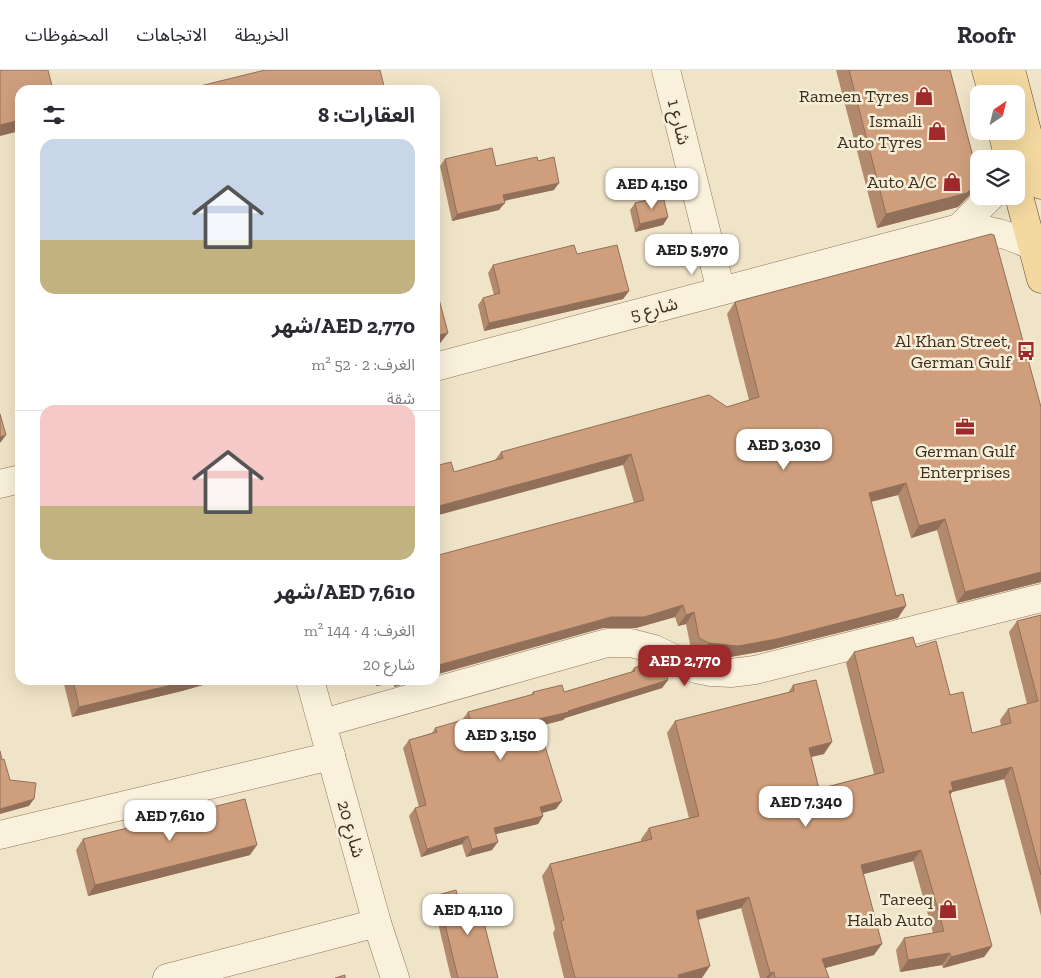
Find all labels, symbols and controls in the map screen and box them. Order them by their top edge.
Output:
text: Roofr [957,20,1016,49]
text: المحفوظات [25,24,109,46]
text: الاتجاهات [137,24,207,46]
text: الخريطة [235,24,289,46]
place label: Rameen Tyres [799,85,909,107]
shop icon: Rameen Tyres [913,85,935,107]
north arrow [970,85,1025,140]
map controls [970,85,1025,205]
street label: شارع 1 [660,97,695,148]
icon: filters [40,101,68,129]
text: العقارات: 8 [318,102,415,127]
place label: Ismaili Auto Tyres [837,110,922,153]
shop icon: Ismaili Auto Tyres [926,120,948,142]
button: layers [970,150,1025,205]
pin: AED 4,150 [595,168,709,210]
place label: Auto A/C [867,171,937,193]
shop icon: Auto A/C [941,171,963,193]
icon: home [183,172,273,262]
text: AED 4,150 [616,174,688,193]
pin: AED 5,970 [635,234,749,276]
text: AED 5,970 [656,240,728,259]
street label: شارع 5 [628,292,681,329]
text: AED 2,770/شهر [272,313,415,338]
place label: Al Khan Street, German Gulf [895,330,1012,373]
bus stop icon: Al Khan Street, German Gulf [1015,340,1037,362]
text: الغرف: 2 · 52 m² [311,355,415,374]
text: شقة [387,389,415,408]
office icon: German Gulf Enterprises [954,416,976,438]
pin: AED 3,030 [727,428,841,471]
text: AED 3,030 [747,435,821,454]
icon: home [183,437,273,527]
place label: German Gulf Enterprises [915,440,1016,483]
text: AED 7,610/شهر [274,579,415,604]
text: الغرف: 4 · 144 m² [304,621,415,640]
pin: AED 2,770 [628,644,742,687]
text: AED 2,770 [649,651,721,670]
text: شارع 20 [363,655,415,674]
pin: AED 3,150 [444,718,558,761]
text: AED 3,150 [466,725,536,744]
pin: AED 7,340 [749,786,863,828]
text: AED 7,340 [770,792,842,811]
street label: شارع 20 [329,798,370,861]
pin: AED 7,610 [113,800,227,842]
text: AED 7,610 [135,806,205,825]
place label: Tareeq Halab Auto [847,888,933,931]
pin: AED 4,110 [411,894,525,936]
shop icon: Tareeq Halab Auto [937,898,959,920]
text: AED 4,110 [433,900,503,919]

